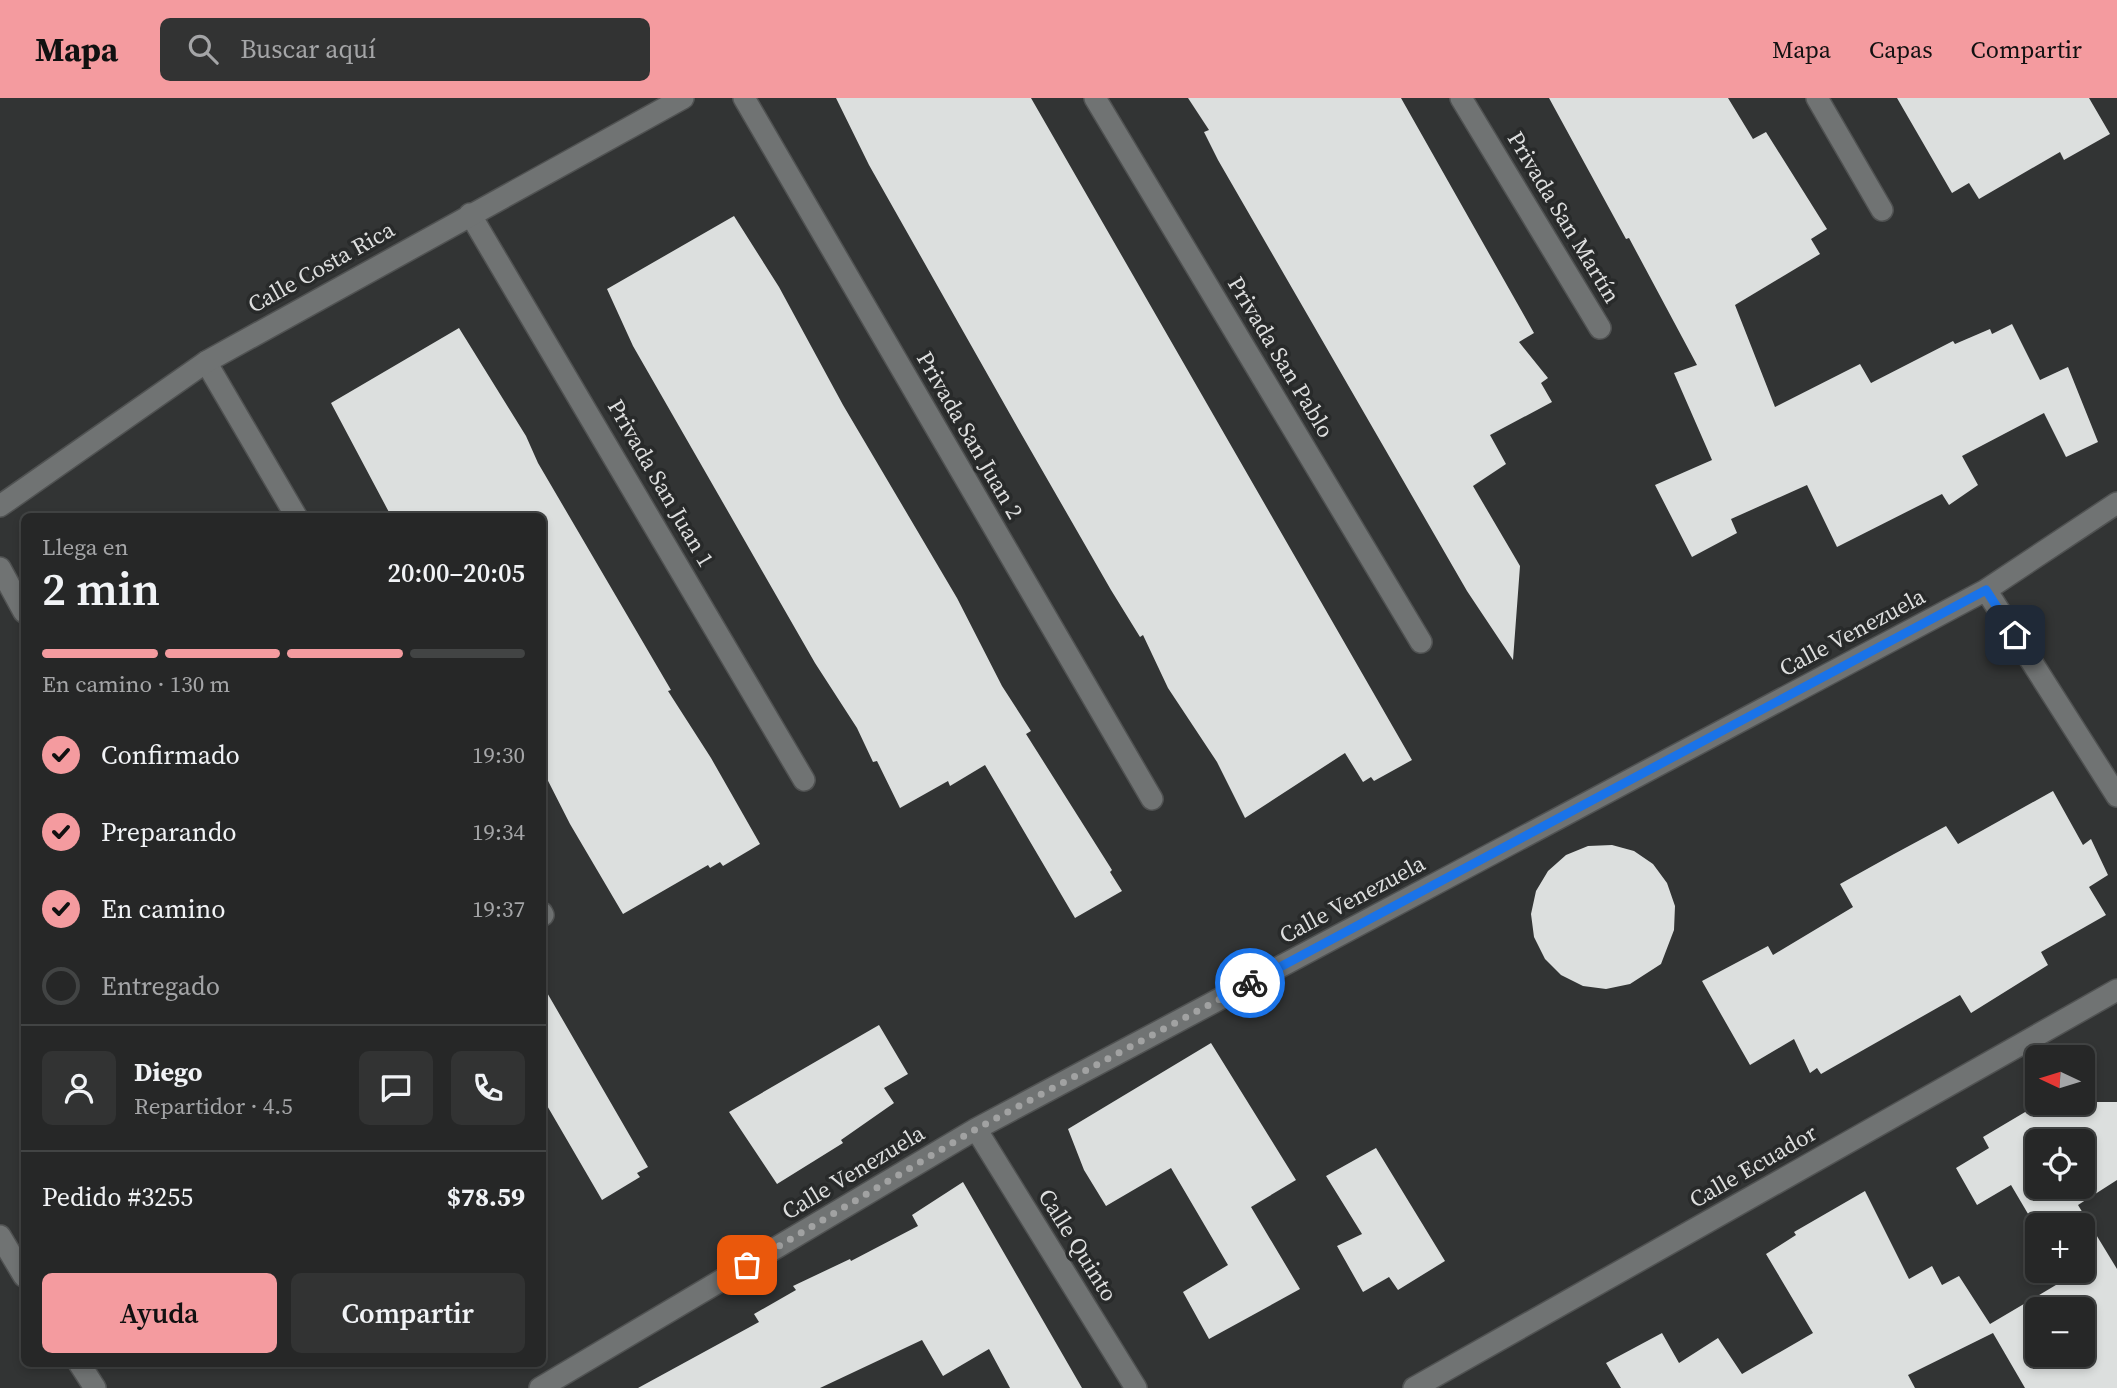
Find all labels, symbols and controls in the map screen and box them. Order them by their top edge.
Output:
search box [160,18,650,81]
text: Mapa [35,27,118,72]
icon: search [184,30,222,68]
text: Buscar aquí [240,31,376,67]
text: Mapa [1772,33,1831,66]
text: Capas [1869,33,1933,66]
text: Compartir [1971,33,2082,66]
street label: Privada San Martín [1500,125,1628,309]
street label: Calle Costa Rica [242,213,400,321]
street label: Privada San Pablo [1220,270,1342,444]
street label: Privada San Juan 2 [909,345,1031,525]
street label: Privada San Juan 1 [600,393,722,573]
text: Llega en [42,531,128,563]
text: 20:00–20:05 [388,555,525,591]
text: 2 min [42,557,160,620]
street label: Calle Venezuela [1773,580,1931,684]
pin [1985,605,2045,665]
icon: home [1996,616,2034,654]
text: En camino · 130 m [42,668,230,700]
icon: check [42,736,80,774]
text: Confirmado [101,737,240,773]
text: 19:30 [472,739,525,771]
icon: check [42,813,80,851]
text: Preparando [101,814,237,850]
text: 19:34 [472,816,525,848]
street label: Calle Venezuela [1273,847,1431,951]
icon: check [42,890,80,928]
text: En camino [101,891,226,927]
text: 19:37 [472,893,525,925]
courier [1215,948,1285,1018]
icon: bike [1231,964,1269,1002]
text: Entregado [101,968,220,1004]
north arrow [2025,1045,2095,1115]
map controls [2025,1045,2095,1367]
button: person [42,1051,116,1125]
button: chat [359,1051,433,1125]
button: phone [451,1051,525,1125]
text: Diego [134,1054,202,1090]
text: Repartidor · 4.5 [134,1090,293,1122]
street label: Calle Ecuador [1683,1116,1823,1216]
street label: Calle Venezuela [776,1117,931,1227]
button: locate [2025,1129,2095,1199]
text: Pedido #3255 [42,1179,193,1215]
text: $78.59 [447,1179,525,1215]
street label: Calle Quinto [1031,1182,1125,1308]
button: + [2025,1213,2095,1283]
pin [717,1235,777,1295]
icon: bag [728,1246,766,1284]
button: Ayuda [42,1273,277,1353]
button: Compartir [291,1273,525,1353]
button: − [2025,1297,2095,1367]

